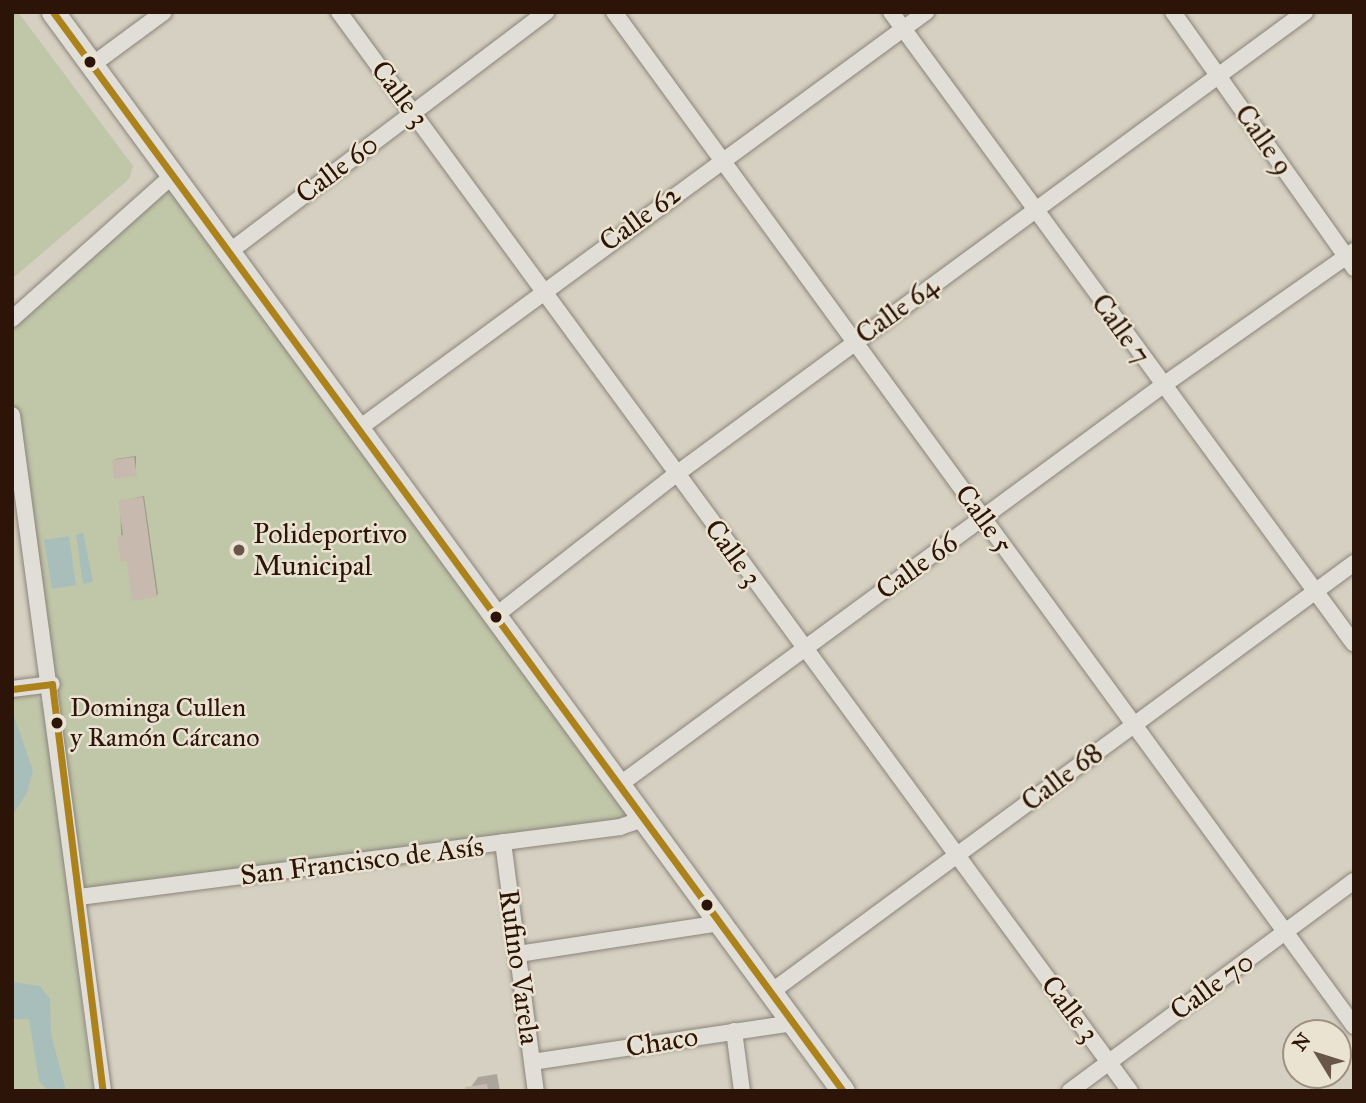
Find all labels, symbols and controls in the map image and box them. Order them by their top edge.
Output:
street label: Calle 3 [364,54,436,134]
unlabelled marker [83,55,97,69]
street label: Calle 9 [1228,98,1300,182]
street label: Calle 60 [289,127,385,211]
street label: Calle 62 [593,177,687,259]
street label: Calle 64 [849,269,945,351]
street label: Calle 7 [1084,287,1158,371]
street label: Calle 5 [948,478,1020,560]
street label: Calle 3 [697,513,769,593]
place label: Polideportivo Municipal [253,517,407,583]
street label: Calle 66 [870,525,964,607]
marker: Polideportivo Municipal [231,542,247,558]
unlabelled marker [489,610,503,624]
place label: Dominga Cullen y Ramón Cárcano [70,692,259,754]
marker: Dominga Cullen y Ramón Cárcano [50,716,64,730]
street label: Calle 68 [1015,736,1109,818]
street label: San Francisco de Asís [238,829,486,893]
street label: Rufino Varela [491,887,547,1047]
unlabelled marker [700,898,714,912]
street label: Calle 70 [1164,945,1260,1027]
street label: Calle 3 [1034,969,1106,1049]
north arrow [1282,1019,1352,1089]
street label: Chaco [624,1020,700,1064]
text: N [1288,1029,1316,1055]

